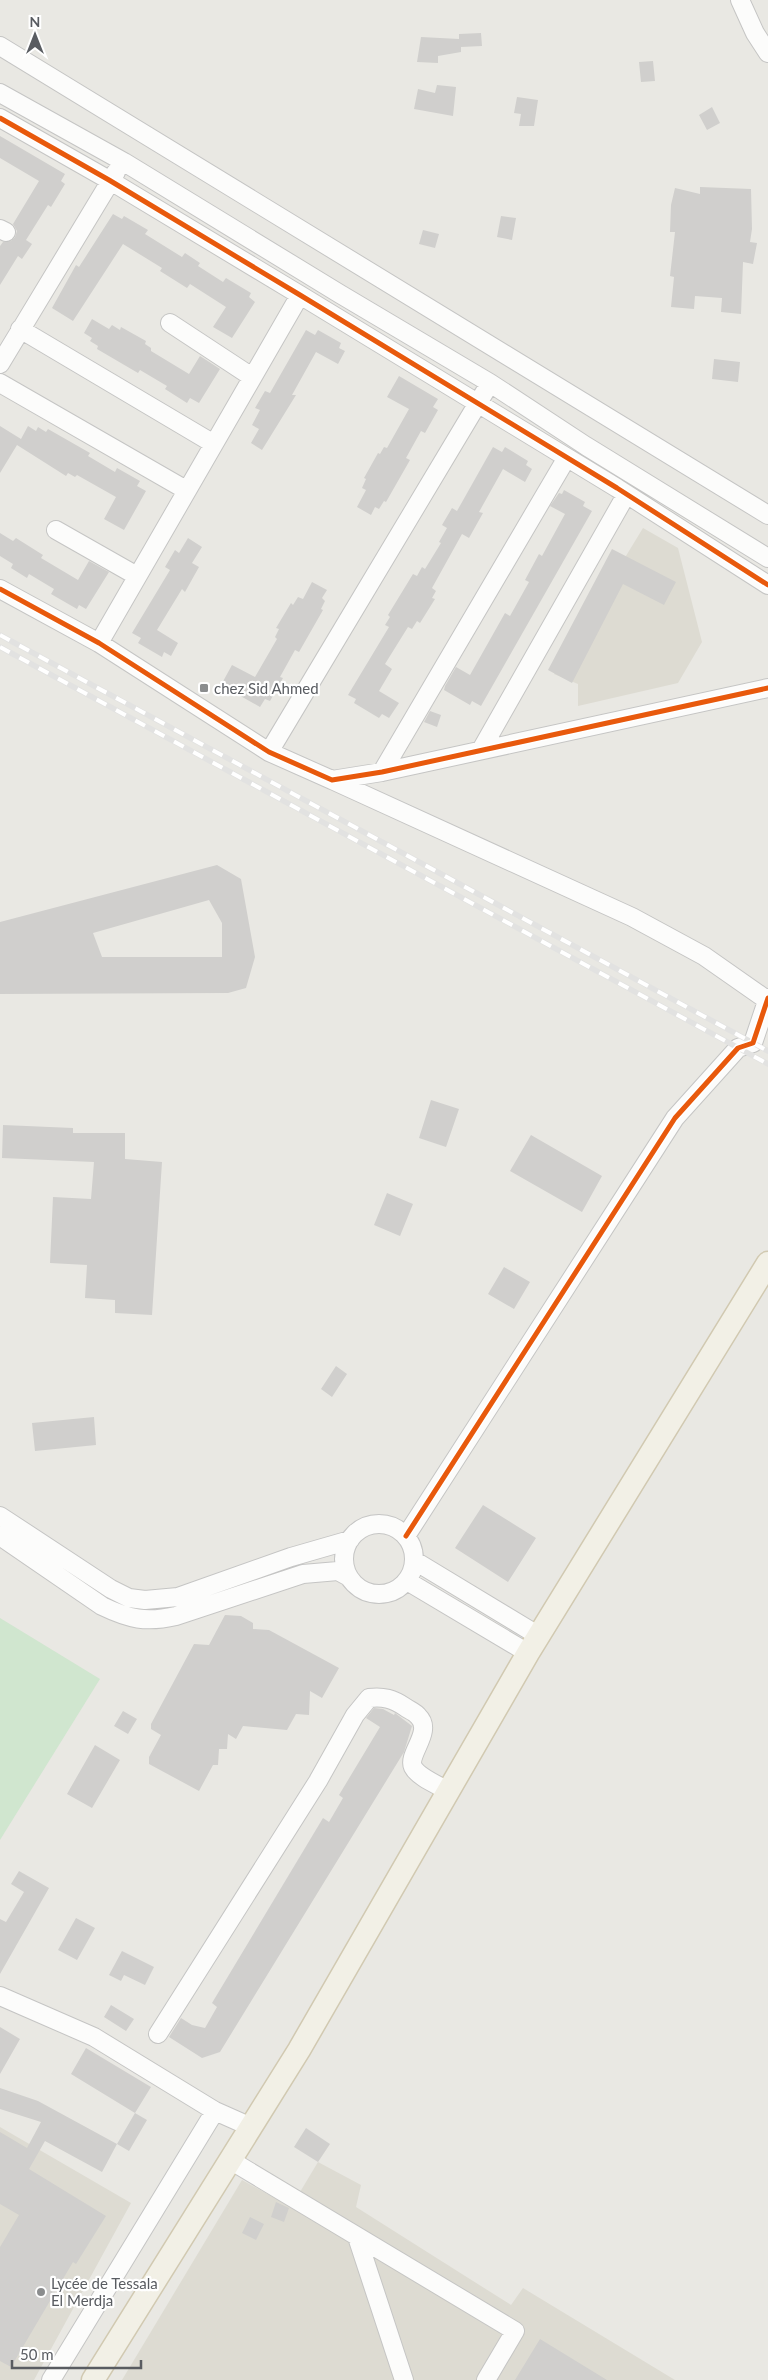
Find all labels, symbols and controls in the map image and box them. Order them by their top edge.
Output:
north arrow [10,10,60,60]
text: N [30,13,40,30]
place label: chez Sid Ahmed [214,679,319,697]
marker: chez Sid Ahmed [198,682,210,694]
place label: Lycée de Tessala El Merdja [51,2274,158,2309]
marker: Lycée de Tessala El Merdja [35,2286,47,2298]
scale bar [12,2338,141,2370]
text: 50 m [20,2345,54,2363]

